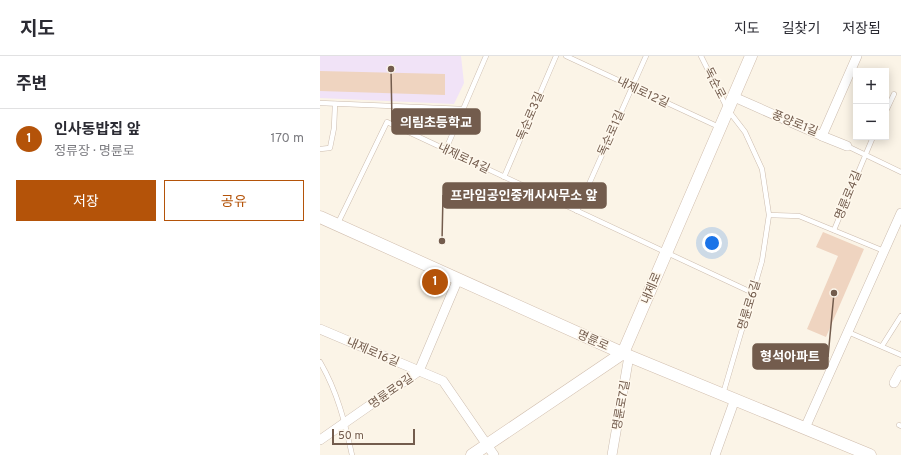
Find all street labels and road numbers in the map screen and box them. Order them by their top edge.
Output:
street label: 독순로 [699,65,729,102]
street label: 내제로12길 [614,74,671,112]
street label: 독순로3길 [514,90,548,143]
street label: 풍양로1길 [769,107,820,140]
street label: 독순로1길 [595,108,629,159]
street label: 내제로14길 [435,140,492,178]
street label: 명륜로4길 [832,168,866,222]
street label: 내제로 [638,270,666,307]
street label: 명륜로6길 [735,278,765,332]
street label: 명륜로 [574,327,611,355]
street label: 내제로16길 [344,335,401,371]
street label: 명륜로9길 [366,371,417,413]
street label: 명륜로7길 [610,379,634,431]

